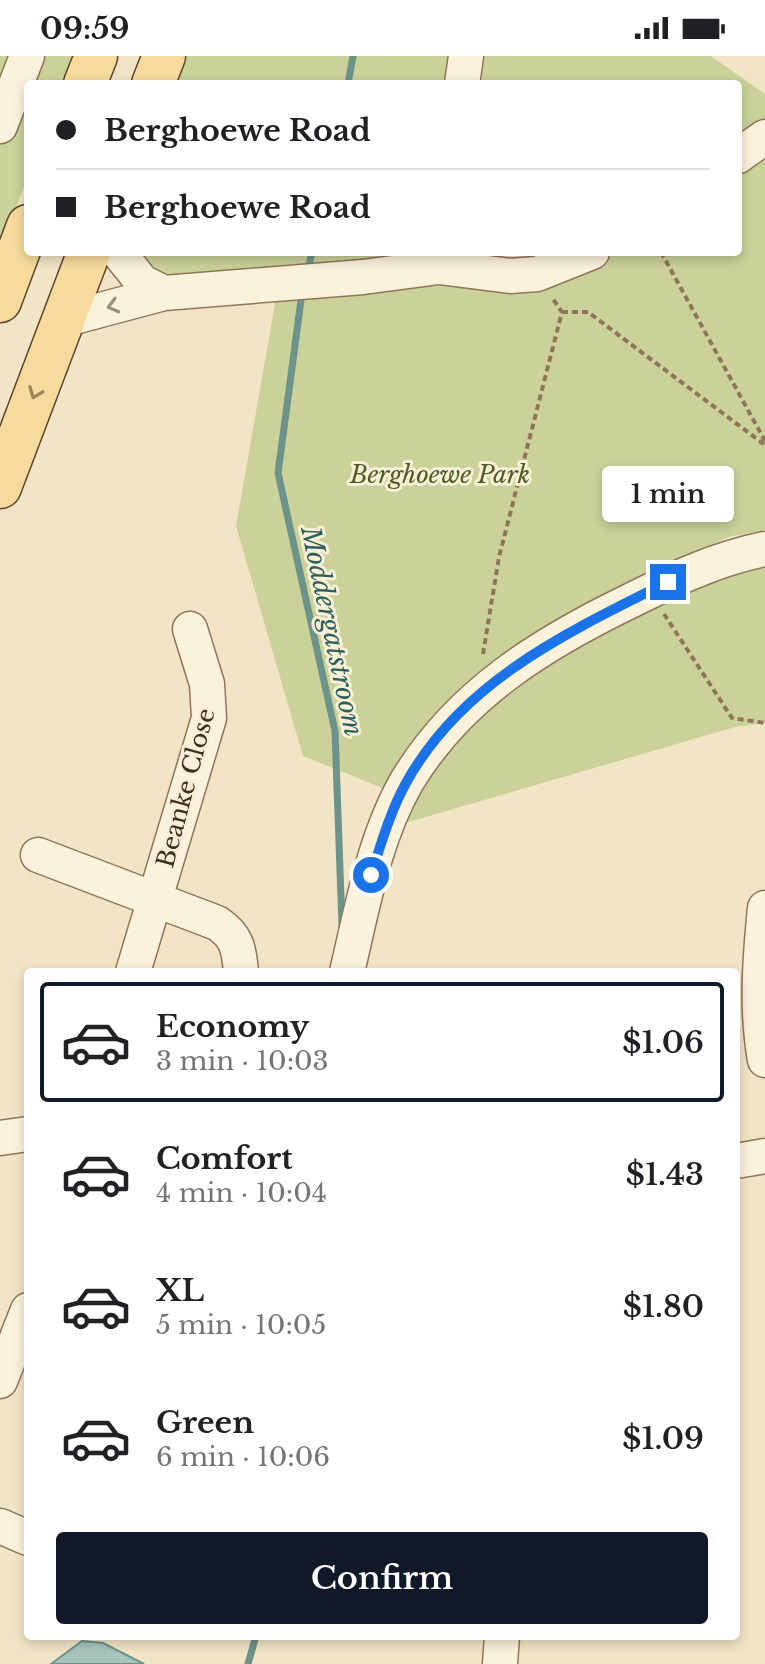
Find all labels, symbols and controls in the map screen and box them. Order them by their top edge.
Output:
text: 09:59 [40,10,129,47]
text: Berghoewe Road [104,112,371,149]
text: Berghoewe Road [104,189,371,226]
one-way arrow [107,297,121,314]
one-way arrow [28,385,45,399]
park label: Berghoewe Park [349,460,530,489]
callout: 1 min [602,466,734,522]
text: 1 min [631,478,705,510]
water label: Moddergatstroom [294,522,370,739]
route end [650,564,686,600]
street label: Beanke Close [150,705,221,871]
route start [353,857,389,893]
icon: car [60,1006,132,1078]
text: Economy [156,1008,309,1045]
text: $1.06 [622,1024,704,1061]
text: 3 min · 10:03 [156,1045,329,1077]
icon: car [60,1138,132,1210]
text: Comfort [156,1140,293,1177]
text: $1.43 [626,1156,704,1193]
text: 4 min · 10:04 [156,1177,327,1209]
icon: car [60,1270,132,1342]
text: XL [156,1272,204,1309]
text: $1.80 [623,1288,704,1325]
text: 5 min · 10:05 [156,1309,326,1341]
icon: car [60,1402,132,1474]
text: Green [156,1404,254,1441]
text: $1.09 [622,1420,704,1457]
text: 6 min · 10:06 [156,1441,330,1473]
button: Confirm [56,1532,708,1624]

